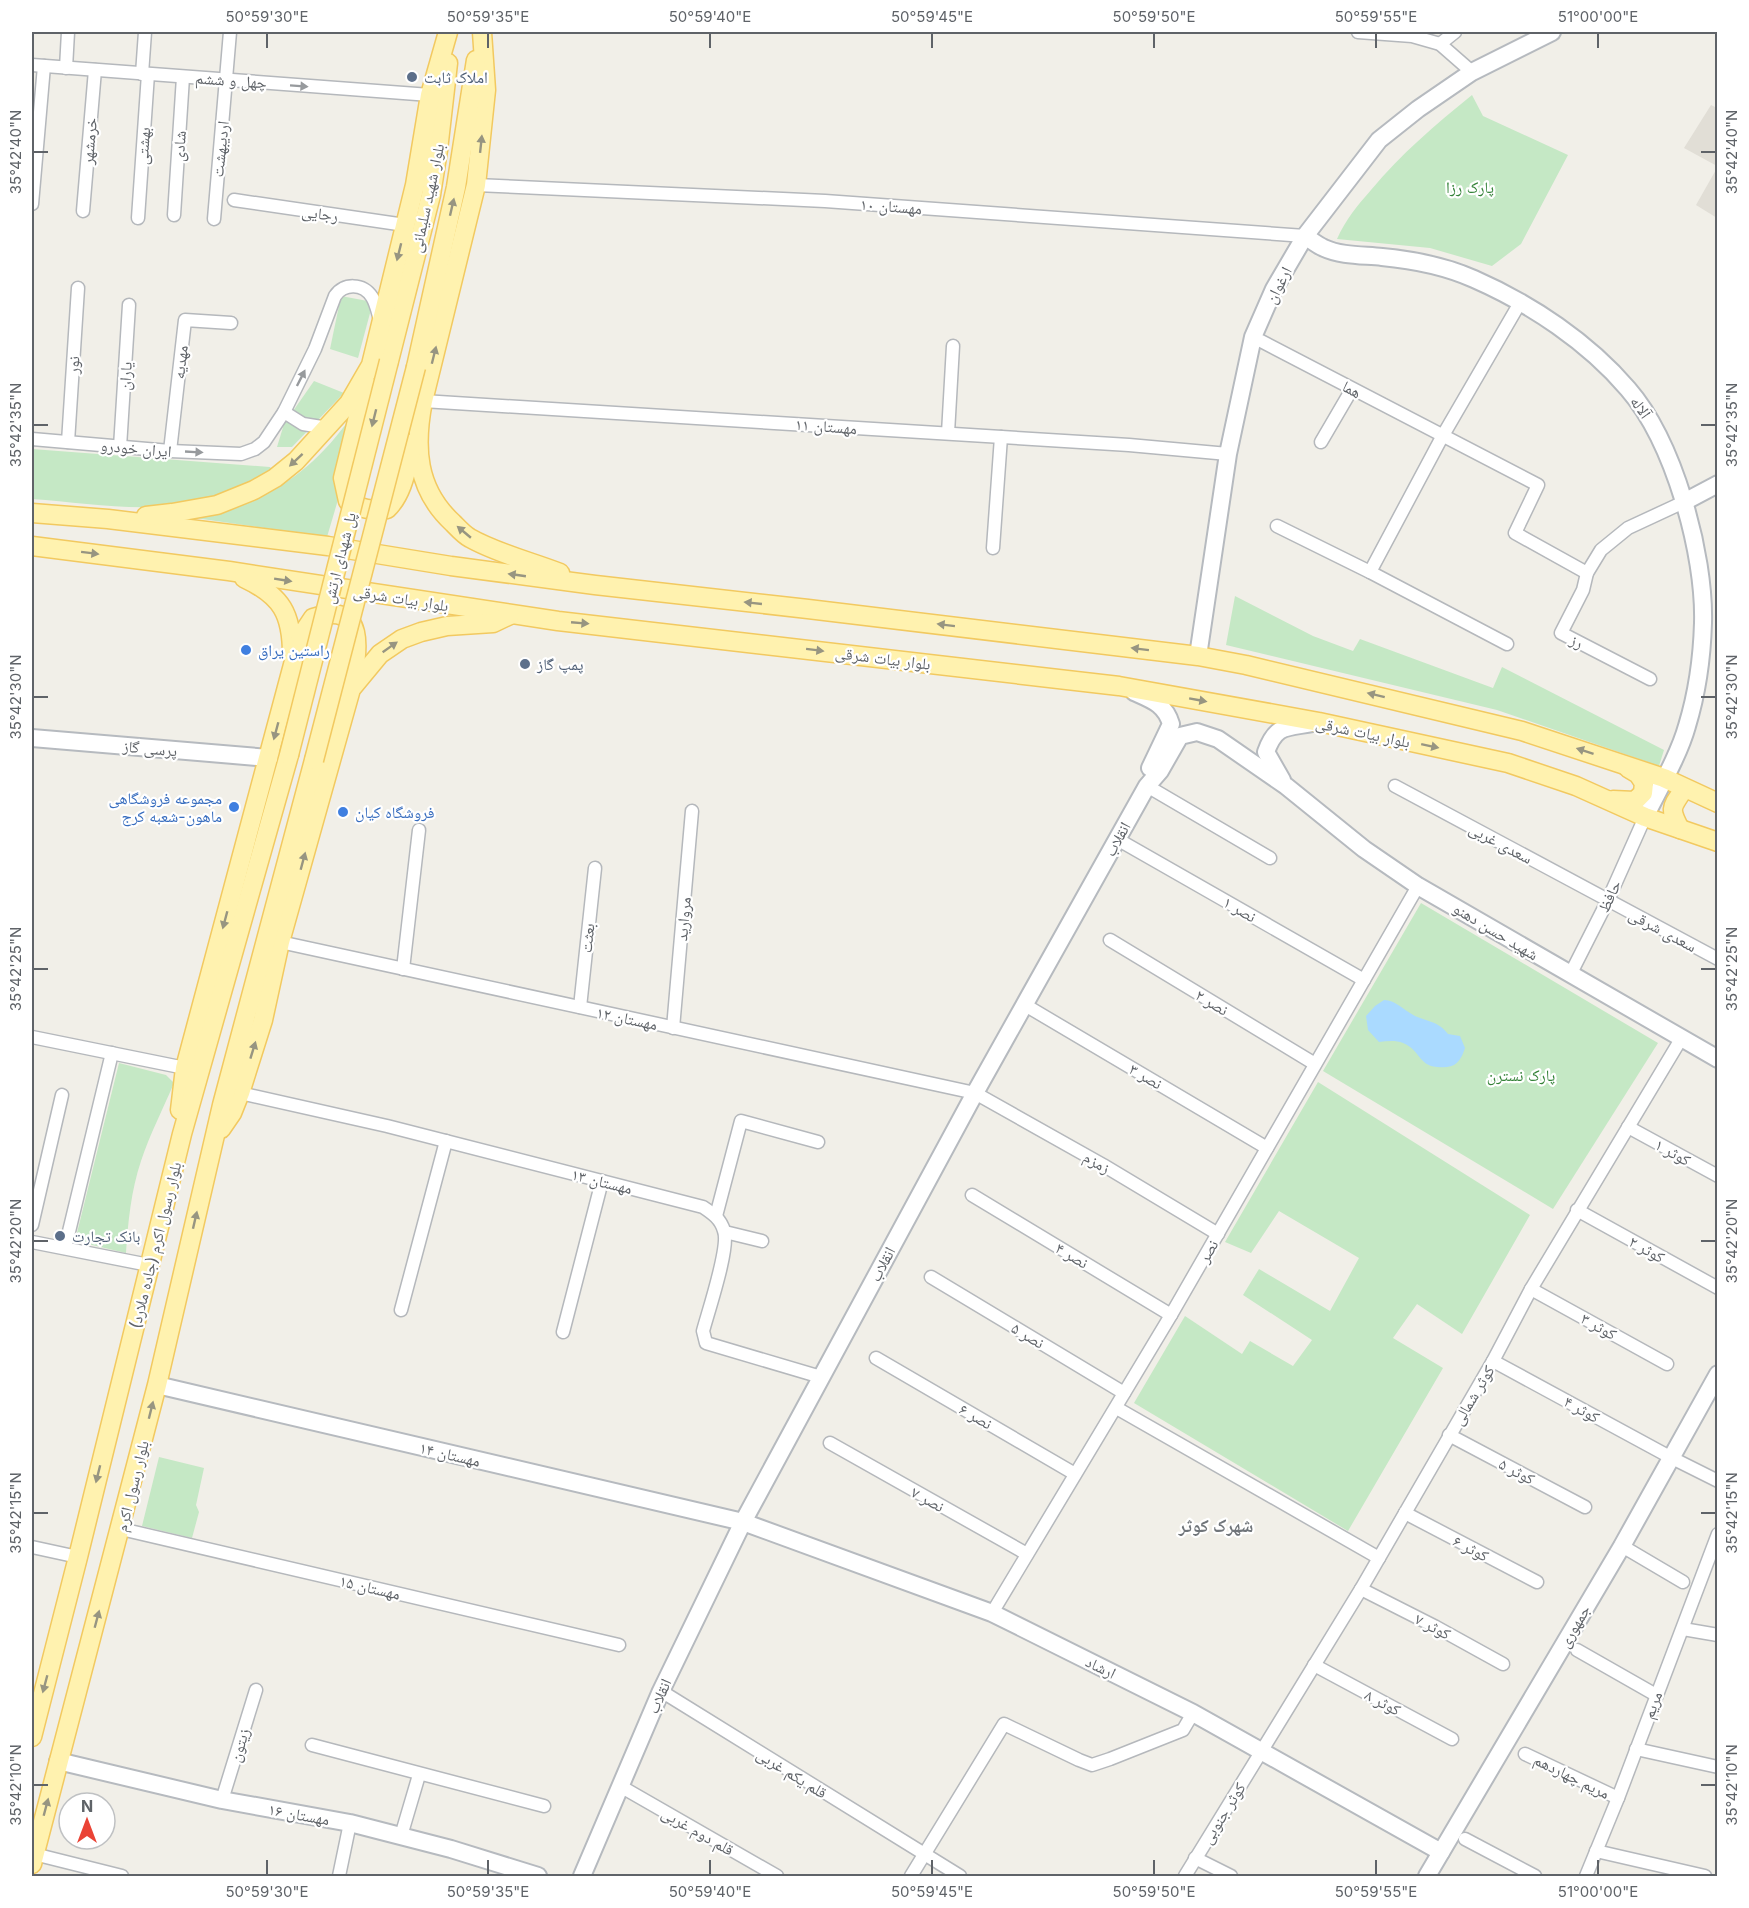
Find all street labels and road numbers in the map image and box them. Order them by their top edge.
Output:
street label: چهل و ششم [194,68,268,93]
street label: خرمشهر [77,117,101,166]
street label: اردیبهشت [207,120,233,178]
street label: بهشتی [132,126,155,166]
street label: شادی [168,130,191,162]
street label: بلوار شهید سلیمانی [406,142,449,255]
street label: مهستان ۱۰ [859,194,923,219]
street label: رجایی [300,201,340,226]
street label: ارغوان [1260,263,1297,307]
street label: مهدیه [168,344,192,380]
street label: نور [62,355,83,376]
street label: یاران [114,361,137,391]
street label: هما [1339,376,1365,402]
street label: آلاله [1626,392,1656,423]
street label: مهستان ۱۱ [794,414,858,439]
street label: ایران خودرو [99,435,172,462]
street label: پل شهدای ارتش [318,510,361,606]
street label: بلوار بیات شرقی [352,581,450,616]
street label: رز [1566,629,1587,653]
street label: بلوار بیات شرقی [834,642,932,675]
street label: بلوار بیات شرقی [1314,712,1412,753]
street label: پرسی گاز [121,736,178,761]
street label: انقلاب [1099,818,1135,860]
street label: سعدی غربی [1465,818,1536,869]
street label: حافظ [1593,877,1625,915]
street label: نصر ۱ [1220,892,1260,926]
street label: مروارید [671,896,695,942]
street label: شهید حسن دهنو [1449,898,1542,965]
street label: سعدی شرقی [1625,904,1700,957]
street label: بعثت [575,922,599,954]
street label: نصر ۲ [1192,984,1232,1020]
street label: مهستان ۱۲ [594,1002,659,1035]
street label: نصر ۳ [1126,1059,1166,1093]
street label: کوثر ۱ [1652,1134,1695,1170]
street label: زمزم [1079,1146,1114,1178]
street label: بلوار رسول اکرم (جاده ملارد) [125,1160,186,1331]
street label: مهستان ۱۳ [569,1164,635,1199]
street label: کوثر ۲ [1626,1231,1669,1267]
street label: نصر [1193,1236,1222,1267]
street label: نصر ۴ [1052,1237,1092,1273]
street label: انقلاب [865,1243,899,1285]
street label: کوثر ۳ [1578,1308,1621,1344]
street label: نصر ۵ [1008,1317,1048,1353]
street label: کوثر شمالی [1447,1361,1500,1429]
street label: کوثر ۴ [1561,1391,1604,1427]
street label: نصر ۶ [956,1399,996,1433]
street label: مهستان ۱۴ [417,1437,482,1472]
street label: بلوار رسول اکرم [111,1438,154,1534]
street label: کوثر ۵ [1496,1453,1539,1489]
street label: نصر ۷ [908,1482,948,1516]
street label: کوثر ۶ [1450,1530,1493,1566]
street label: مهستان ۱۵ [337,1570,402,1605]
street label: جمهوری [1554,1601,1595,1652]
street label: کوثر ۷ [1412,1608,1455,1644]
street label: ارشاد [1083,1651,1119,1683]
street label: انقلاب [642,1675,676,1717]
street label: کوثر ۸ [1362,1684,1405,1720]
street label: مریم [1638,1688,1667,1722]
street label: زیتون [224,1726,255,1765]
street label: قلم یکم غربی [753,1744,831,1803]
street label: مریم چهاردهم [1530,1749,1613,1804]
street label: کوثر جنوبی [1196,1778,1251,1848]
street label: مهستان ۱۶ [267,1799,331,1830]
street label: قلم دوم غربی [658,1802,738,1861]

